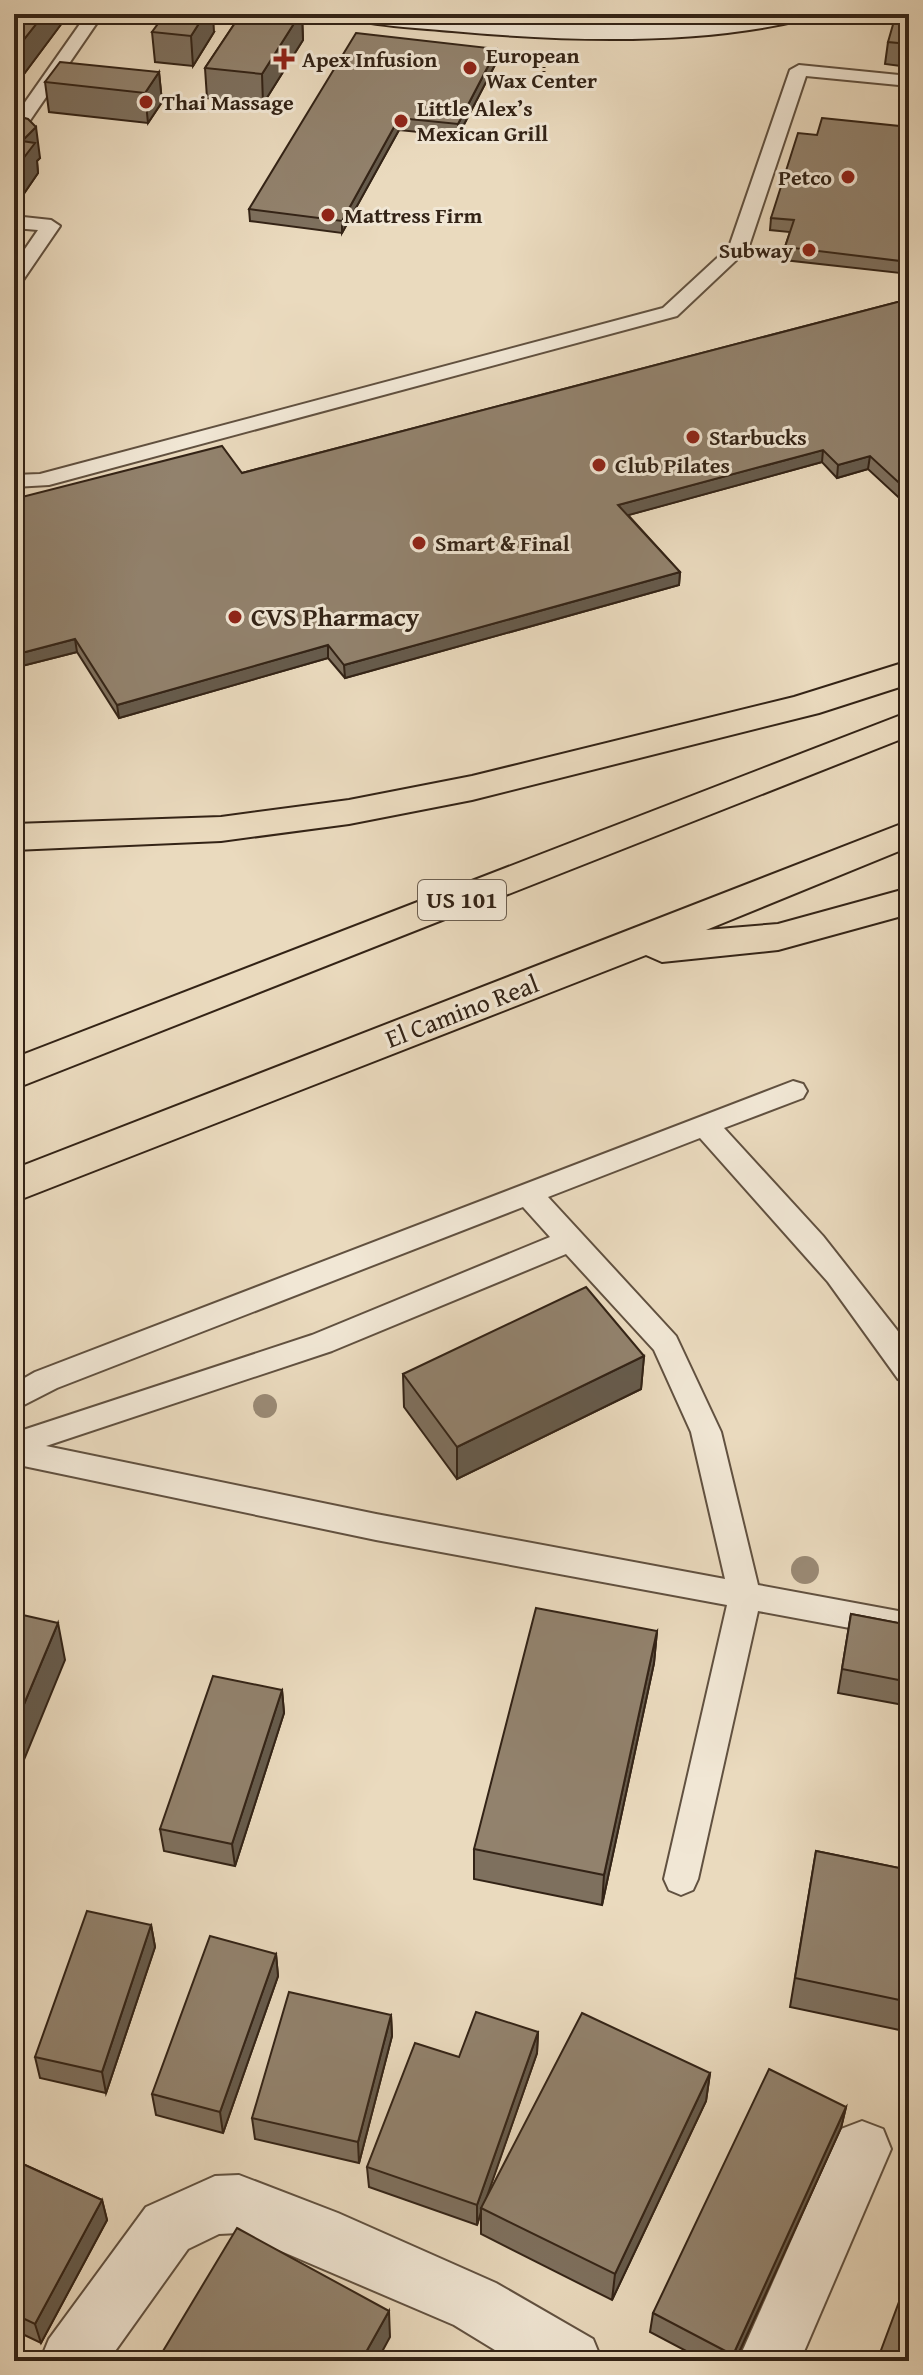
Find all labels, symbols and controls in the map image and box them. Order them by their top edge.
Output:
place label: European Wax Center [486,39,597,96]
place label: Apex Infusion [302,43,437,75]
marker: Apex Infusion [273,48,295,70]
marker: European Wax Center [461,59,479,77]
place label: Thai Massage [162,86,294,118]
place label: Little Alex’s Mexican Grill [417,92,548,149]
marker: Thai Massage [137,93,155,111]
marker: Little Alex’s Mexican Grill [392,112,410,130]
place label: Petco [778,161,832,193]
marker: Petco [839,168,857,186]
place label: Mattress Firm [344,199,482,231]
marker: Mattress Firm [319,206,337,224]
place label: Subway [719,234,794,266]
marker: Subway [800,241,818,259]
place label: Starbucks [709,421,807,453]
marker: Starbucks [684,428,702,446]
place label: Club Pilates [615,449,730,481]
marker: Club Pilates [590,456,608,474]
place label: Smart & Final [435,527,570,559]
marker: Smart & Final [410,534,428,552]
place label: CVS Pharmacy [251,597,420,636]
marker: CVS Pharmacy [226,608,244,626]
road number: US 101 [418,880,506,920]
street label: El Camino Real [379,963,544,1058]

